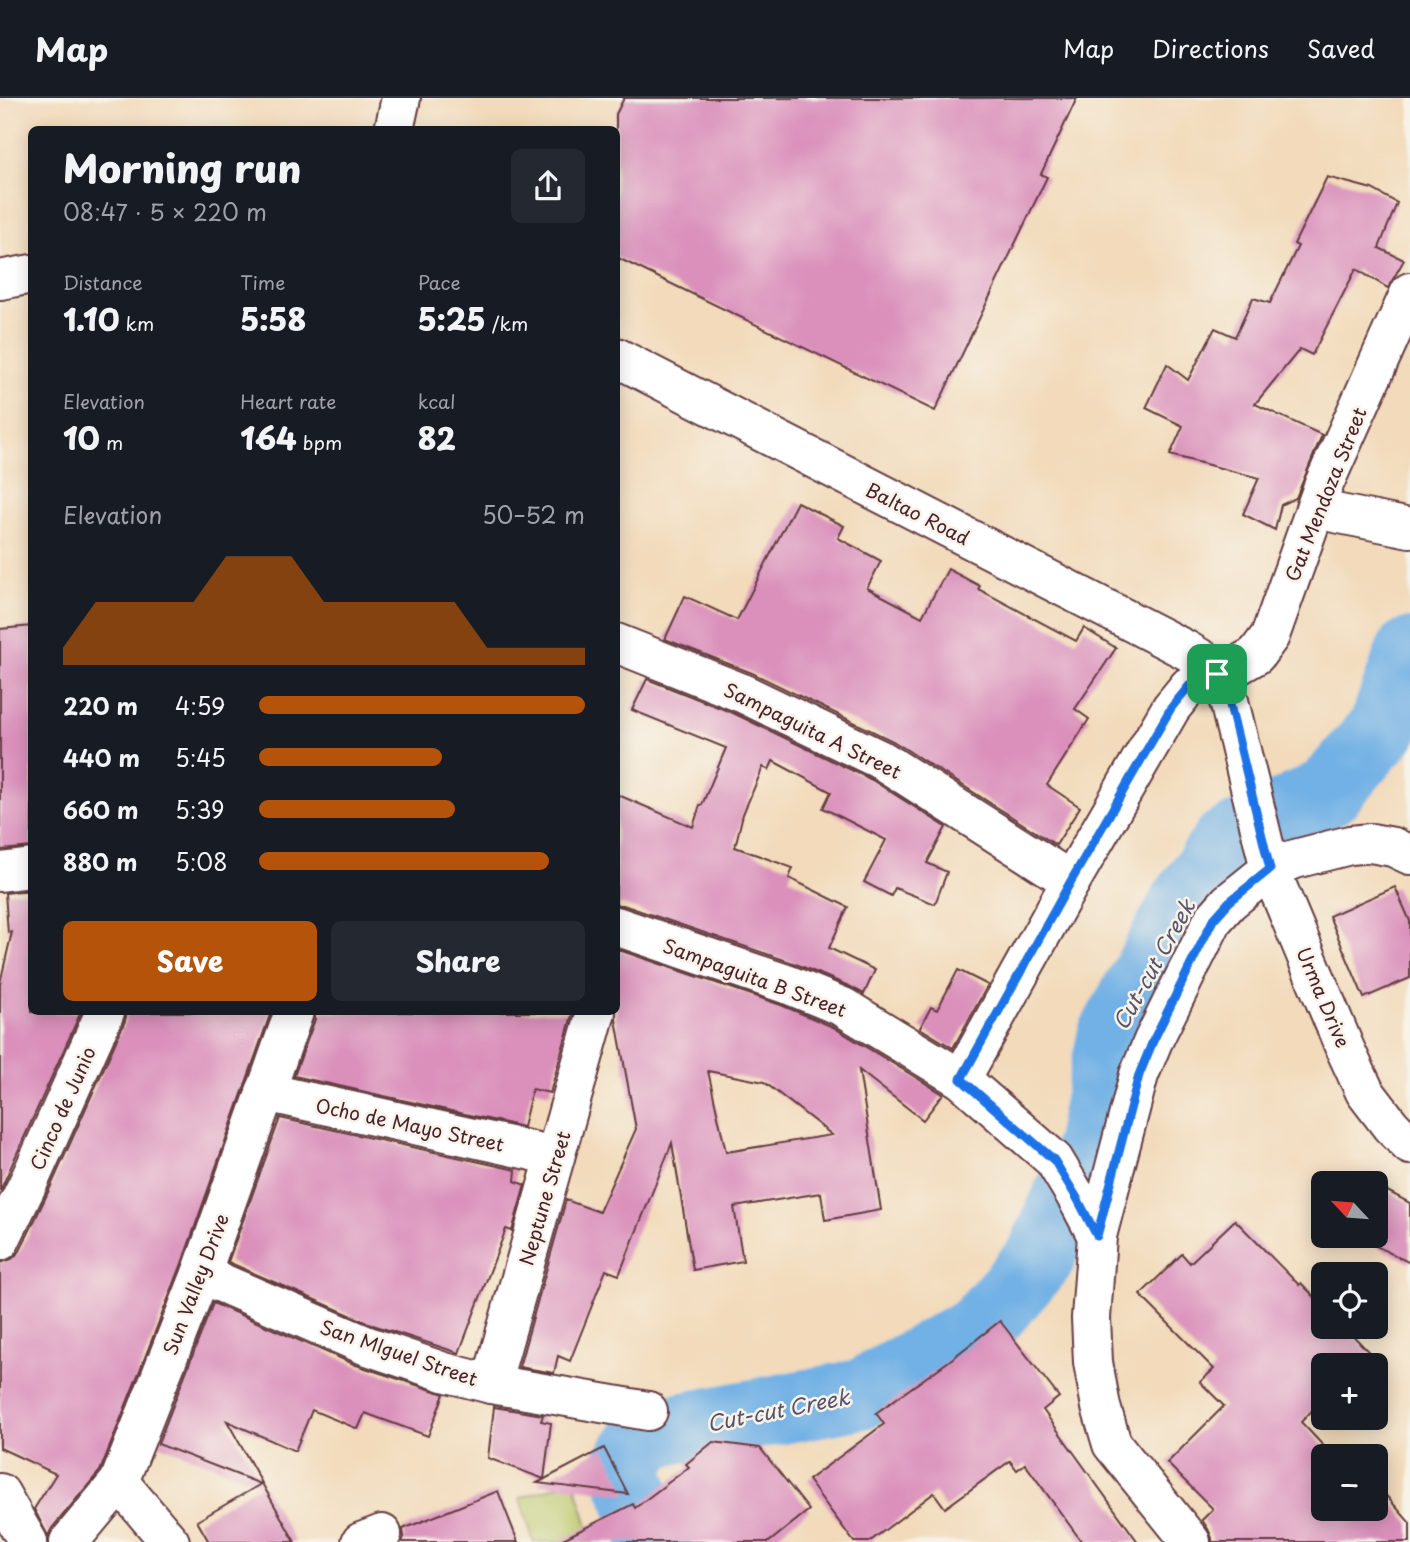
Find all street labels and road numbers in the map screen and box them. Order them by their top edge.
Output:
street label: Gat Mendoza Street [1277,403,1373,585]
street label: Baltao Road [861,475,975,551]
street label: Sampaguita A Street [720,675,907,785]
street label: Sampaguita B Street [659,931,851,1023]
street label: Urma Drive [1290,942,1358,1052]
street label: Cinco de Junio [22,1042,102,1174]
street label: Ocho de Mayo Street [313,1090,507,1158]
street label: Neptune Street [511,1127,577,1268]
street label: Sun Valley Drive [155,1209,235,1359]
street label: San MIguel Street [316,1312,482,1392]

